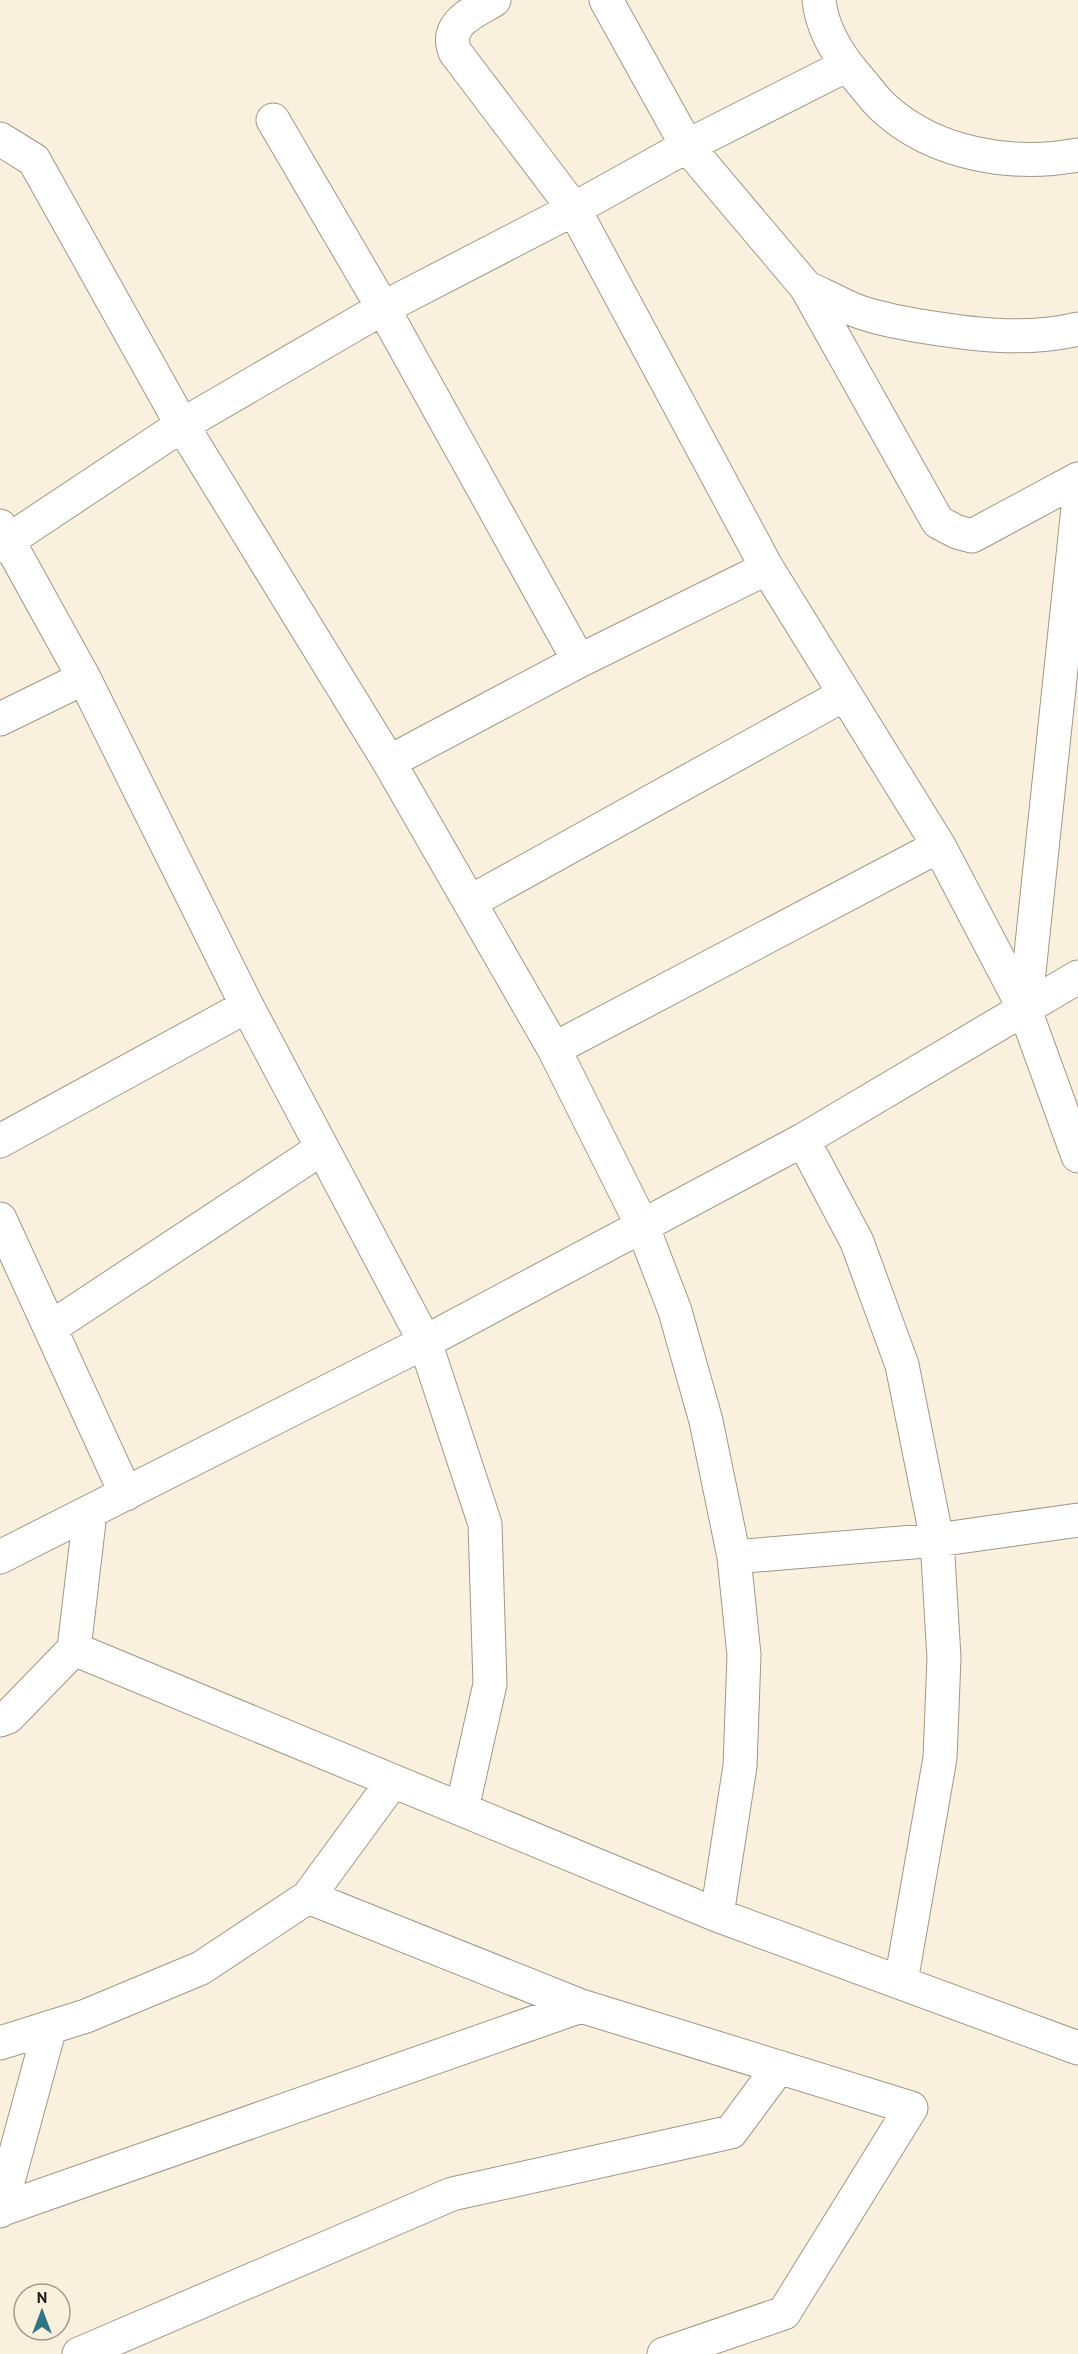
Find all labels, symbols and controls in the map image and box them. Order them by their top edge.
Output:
north arrow [12,2282,72,2342]
text: N [37,2287,47,2307]

